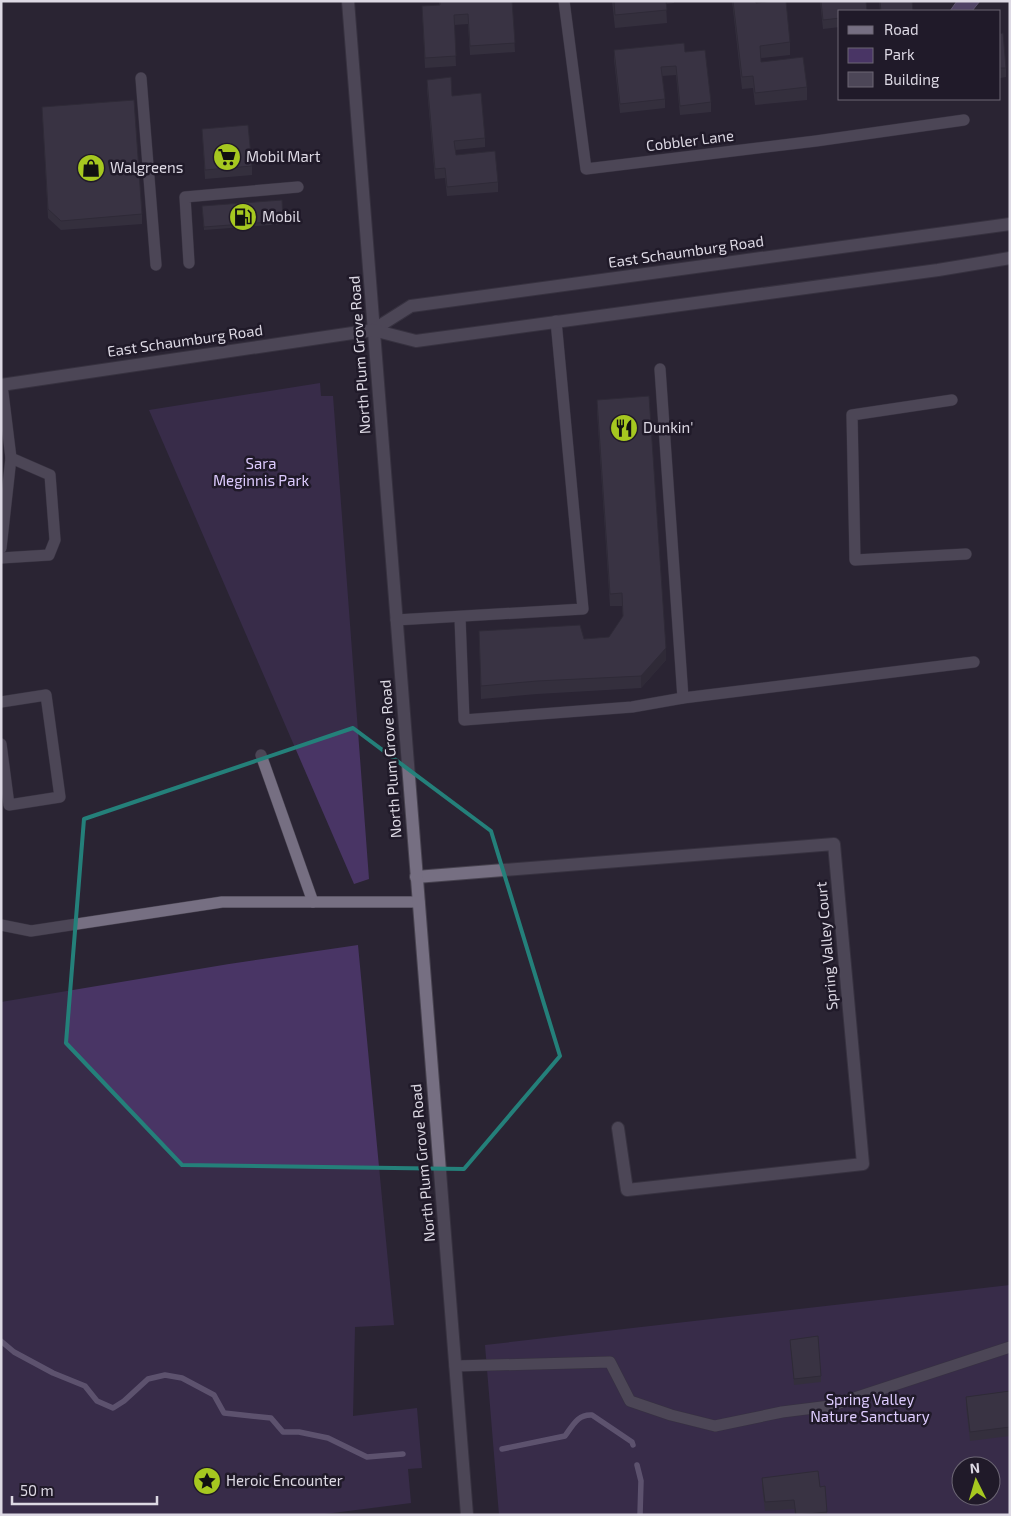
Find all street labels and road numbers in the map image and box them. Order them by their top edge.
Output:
street label: Cobbler Lane [645,126,735,154]
street label: East Schaumburg Road [607,231,765,271]
street label: North Plum Grove Road [344,275,374,435]
street label: East Schaumburg Road [106,320,264,360]
street label: North Plum Grove Road [375,679,405,839]
street label: Spring Valley Court [811,881,841,1011]
street label: North Plum Grove Road [406,1083,438,1243]

